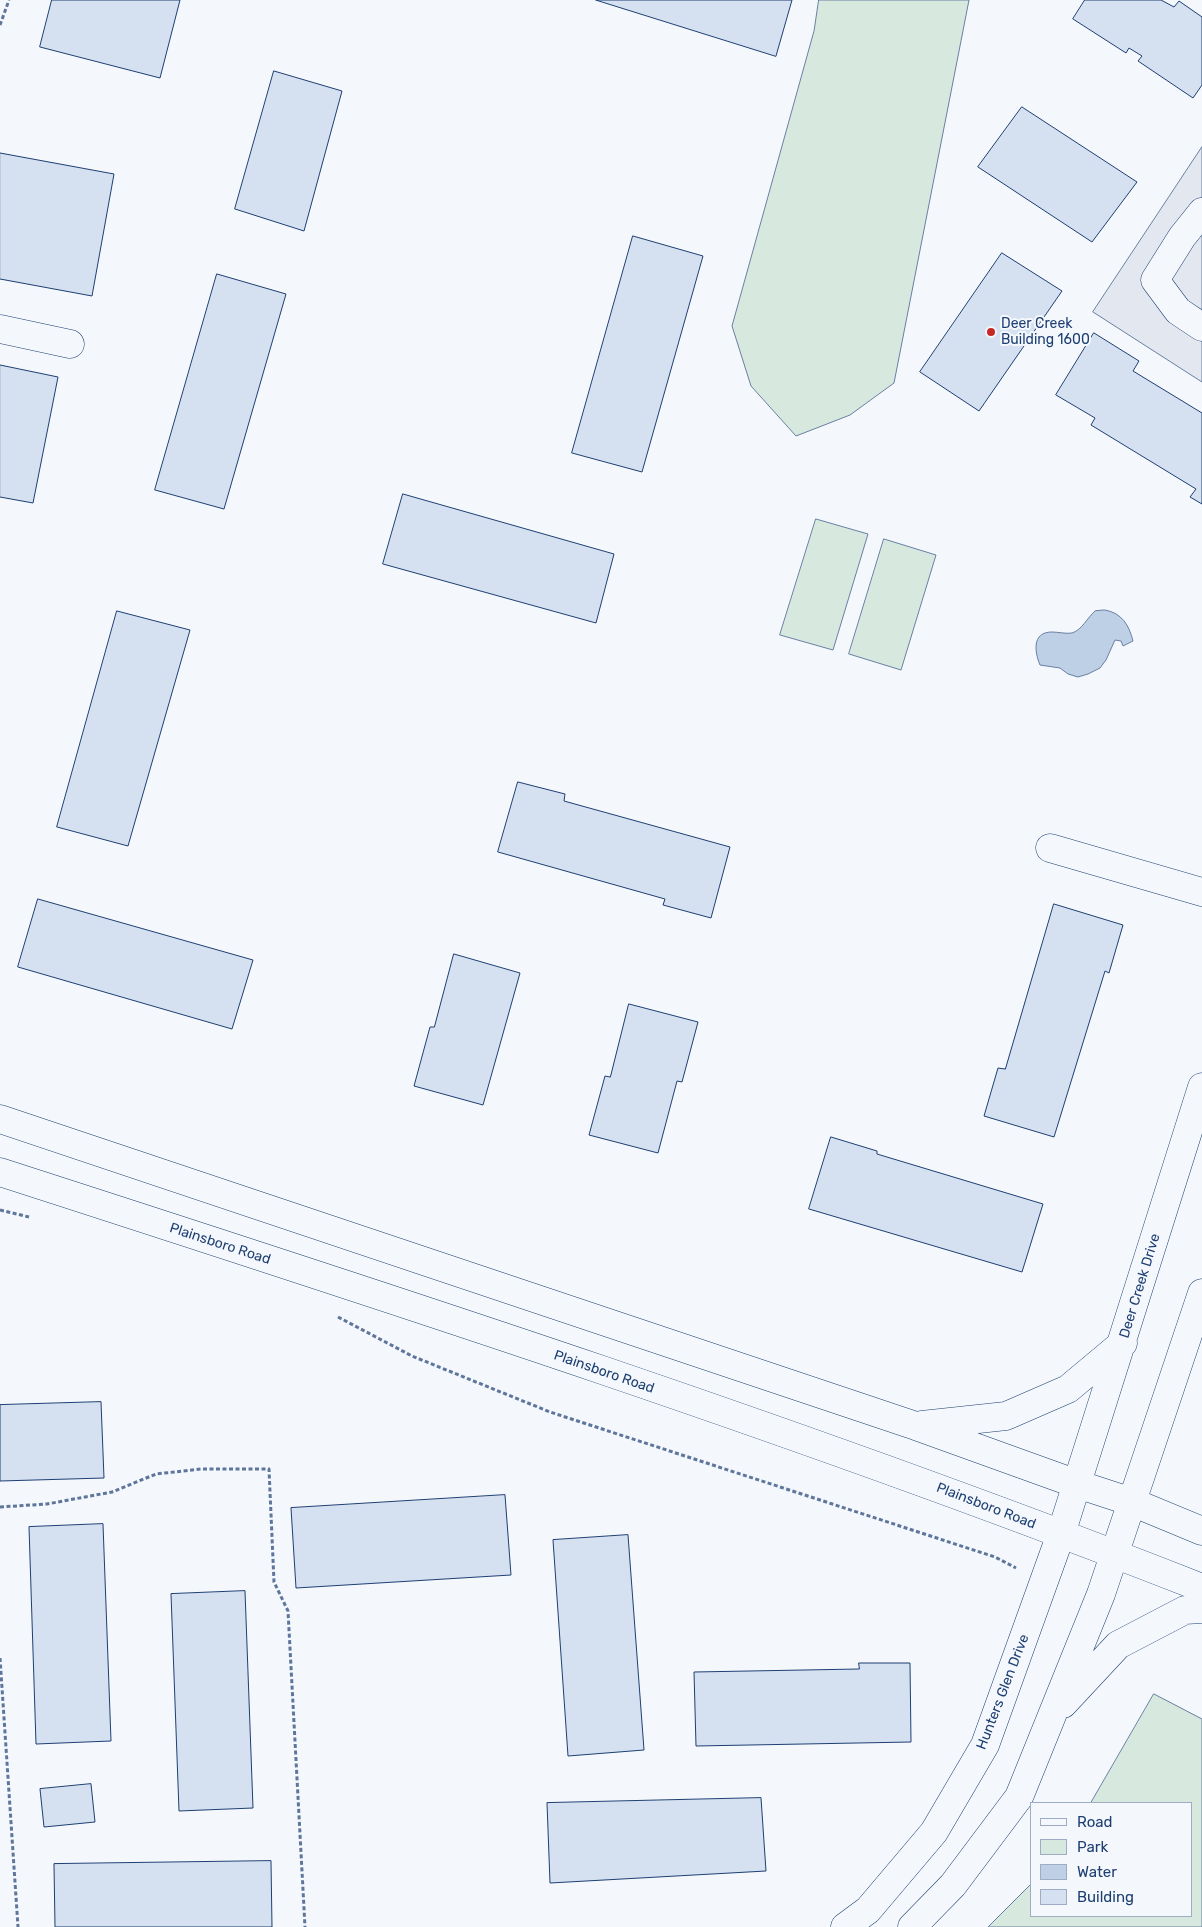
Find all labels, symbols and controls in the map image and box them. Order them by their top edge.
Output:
place label: Deer Creek Building 1600 [1001,316,1090,348]
marker: Deer Creek Building 1600 [985,326,997,338]
street label: Plainsboro Road [167,1220,273,1268]
street label: Deer Creek Drive [1116,1232,1164,1340]
street label: Plainsboro Road [551,1347,657,1397]
street label: Plainsboro Road [934,1479,1038,1533]
street label: Hunters Glen Drive [973,1632,1033,1752]
legend [1030,1802,1192,1917]
text: Road [1077,1813,1113,1831]
text: Park [1077,1838,1108,1856]
text: Water [1077,1863,1117,1881]
text: Building [1077,1888,1134,1906]

